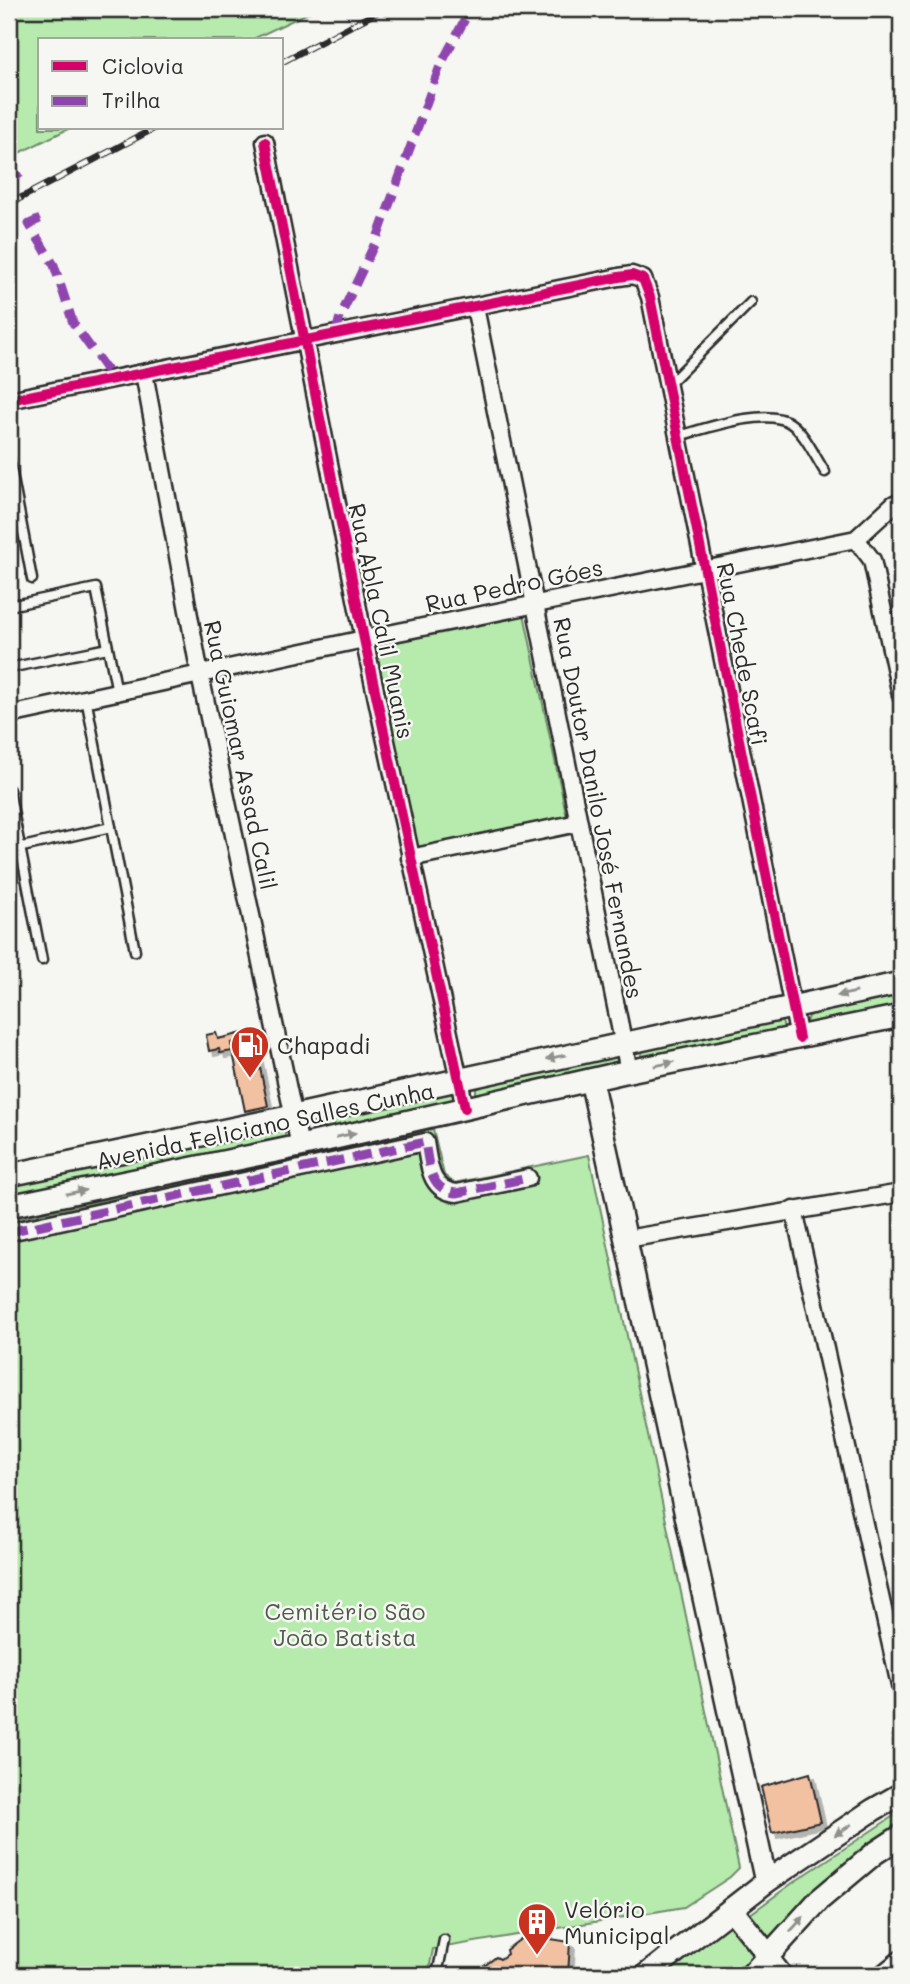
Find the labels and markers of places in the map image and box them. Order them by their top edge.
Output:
fuel station icon: Chapadi [229,1024,271,1079]
place label: Chapadi [277,1030,371,1060]
place label: Velório Municipal [564,1894,670,1950]
building icon: Velório Municipal [516,1901,558,1956]

